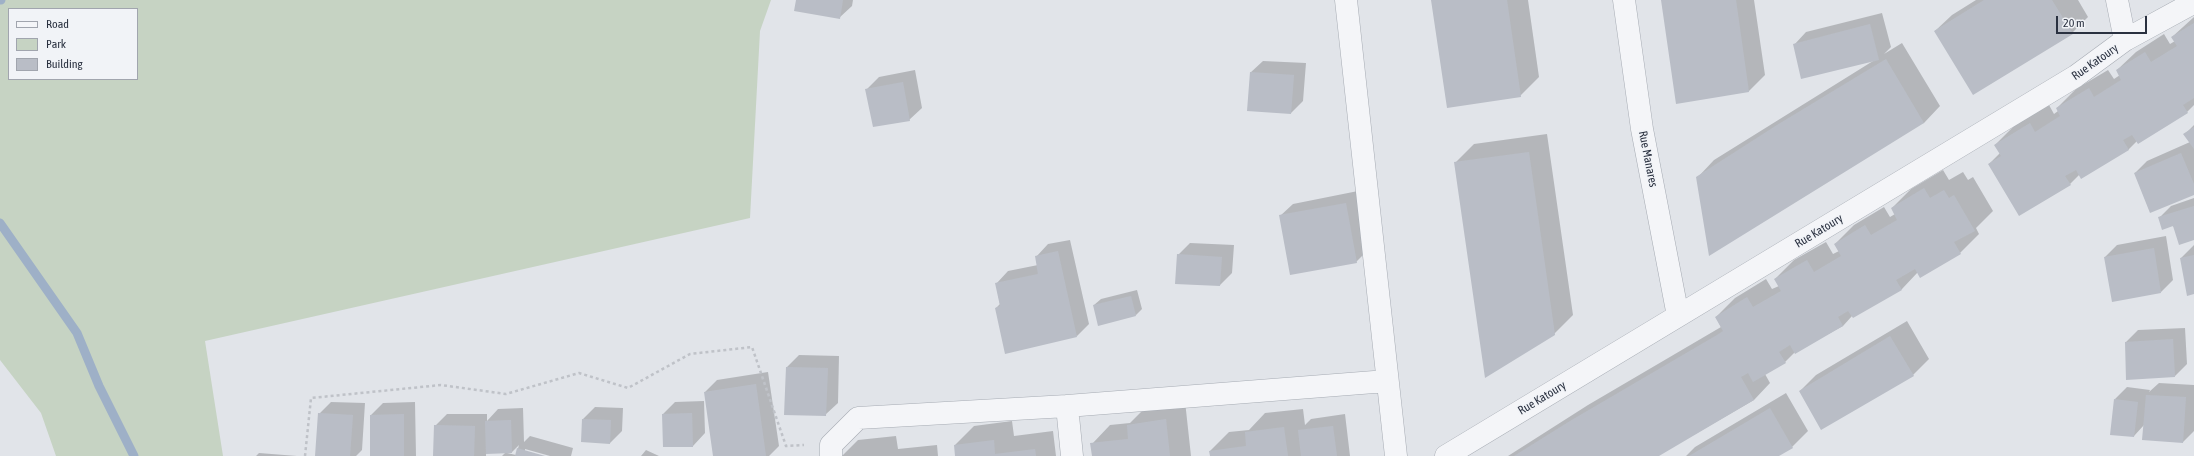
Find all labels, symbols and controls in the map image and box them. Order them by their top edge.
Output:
legend [8,8,138,80]
scale bar [2058,8,2149,34]
text: 20 m [2063,16,2085,30]
text: Road [46,17,69,31]
text: Park [46,37,66,51]
street label: Rue Katoury [2069,41,2121,83]
text: Building [46,57,83,71]
street label: Rue Manares [1635,130,1661,188]
street label: Rue Katoury [1792,211,1846,251]
street label: Rue Katoury [1515,378,1569,418]

